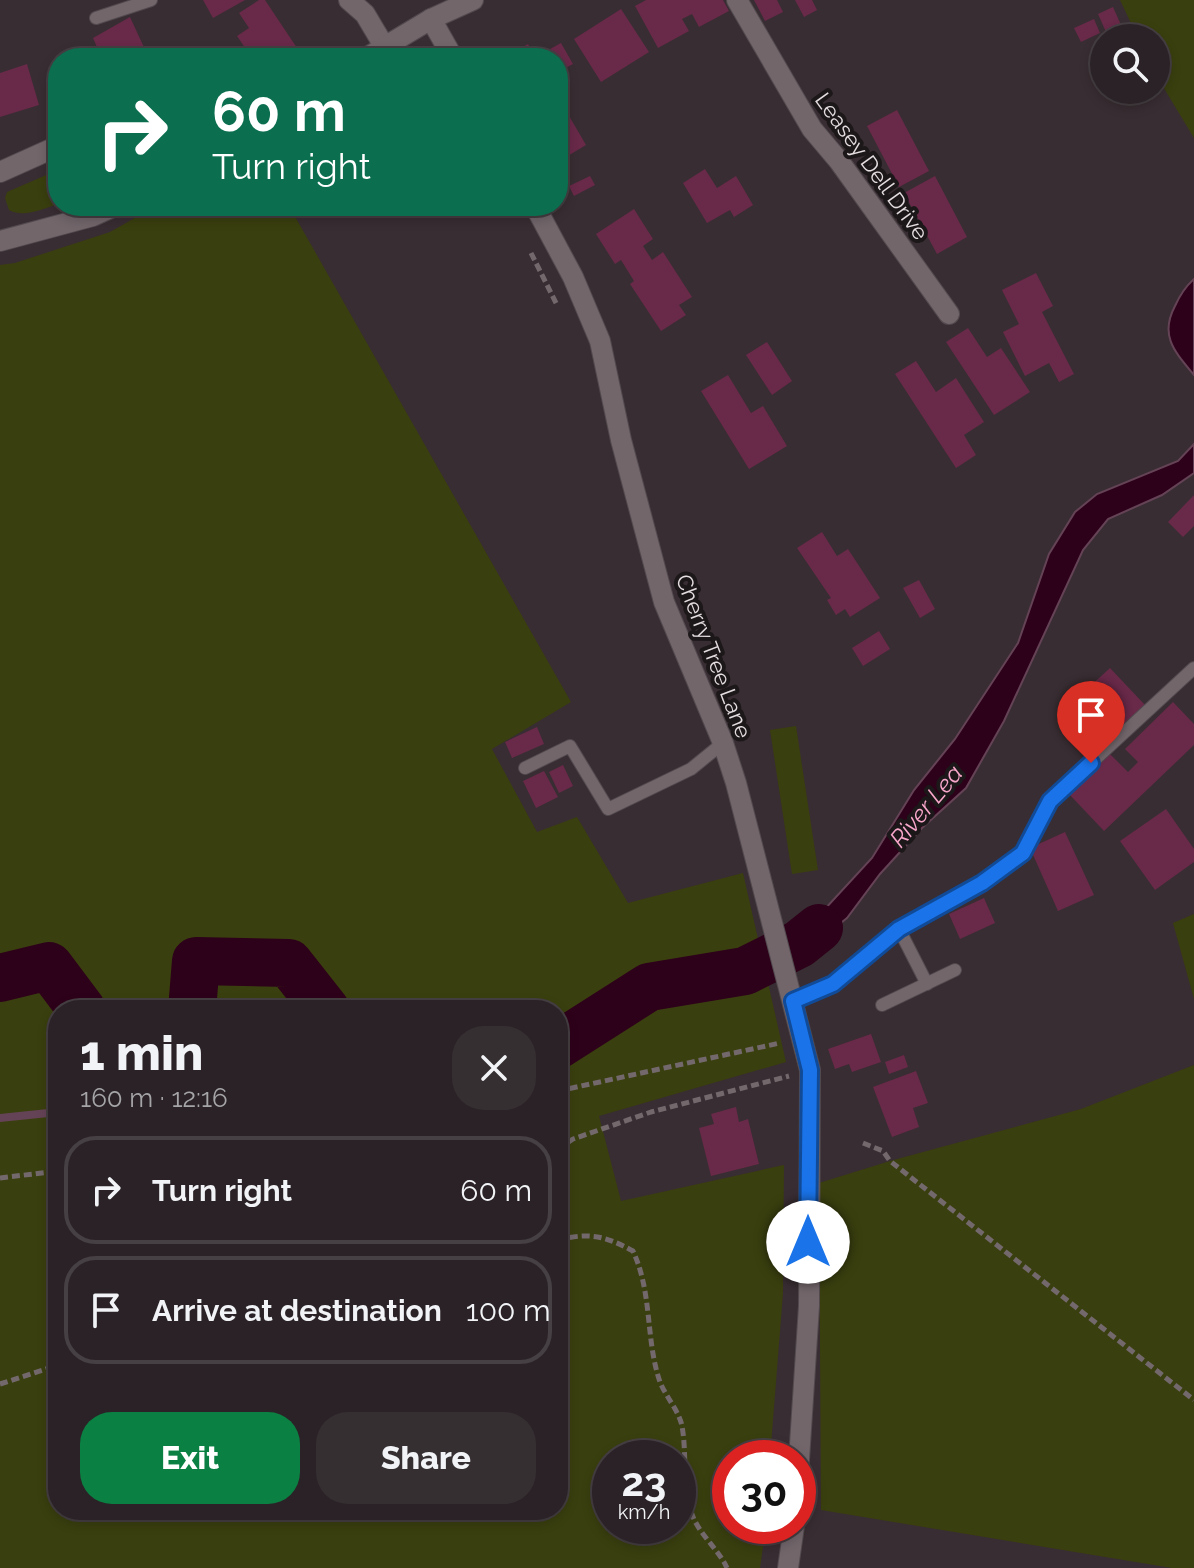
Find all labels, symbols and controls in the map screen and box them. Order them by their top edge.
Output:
map controls [1090,24,1170,104]
button: search [1090,24,1170,104]
text: 60 m [212,78,346,144]
icon: right [80,80,184,184]
street label: Leasey Dell Drive [810,87,934,245]
text: Turn right [212,145,371,187]
street label: Cherry Tree Lane [671,570,757,742]
pin [1057,681,1125,763]
icon: arrive [1069,693,1113,737]
water label: River Lea [883,759,969,853]
text: 1 min [80,1025,203,1081]
button: close [452,1026,536,1110]
text: 160 m · 12:16 [80,1083,228,1113]
icon: right [84,1168,128,1212]
text: Turn right [152,1173,292,1208]
text: 60 m [460,1173,532,1208]
position arrow [766,1200,850,1284]
icon: arrive [84,1288,128,1332]
text: Arrive at destination [152,1293,442,1328]
text: 100 m [466,1293,551,1328]
button: Exit [80,1412,300,1504]
button: Share [316,1412,536,1504]
speed limit sign: 30 [712,1440,816,1544]
text: 23 [622,1458,666,1505]
text: km/h [618,1500,670,1524]

